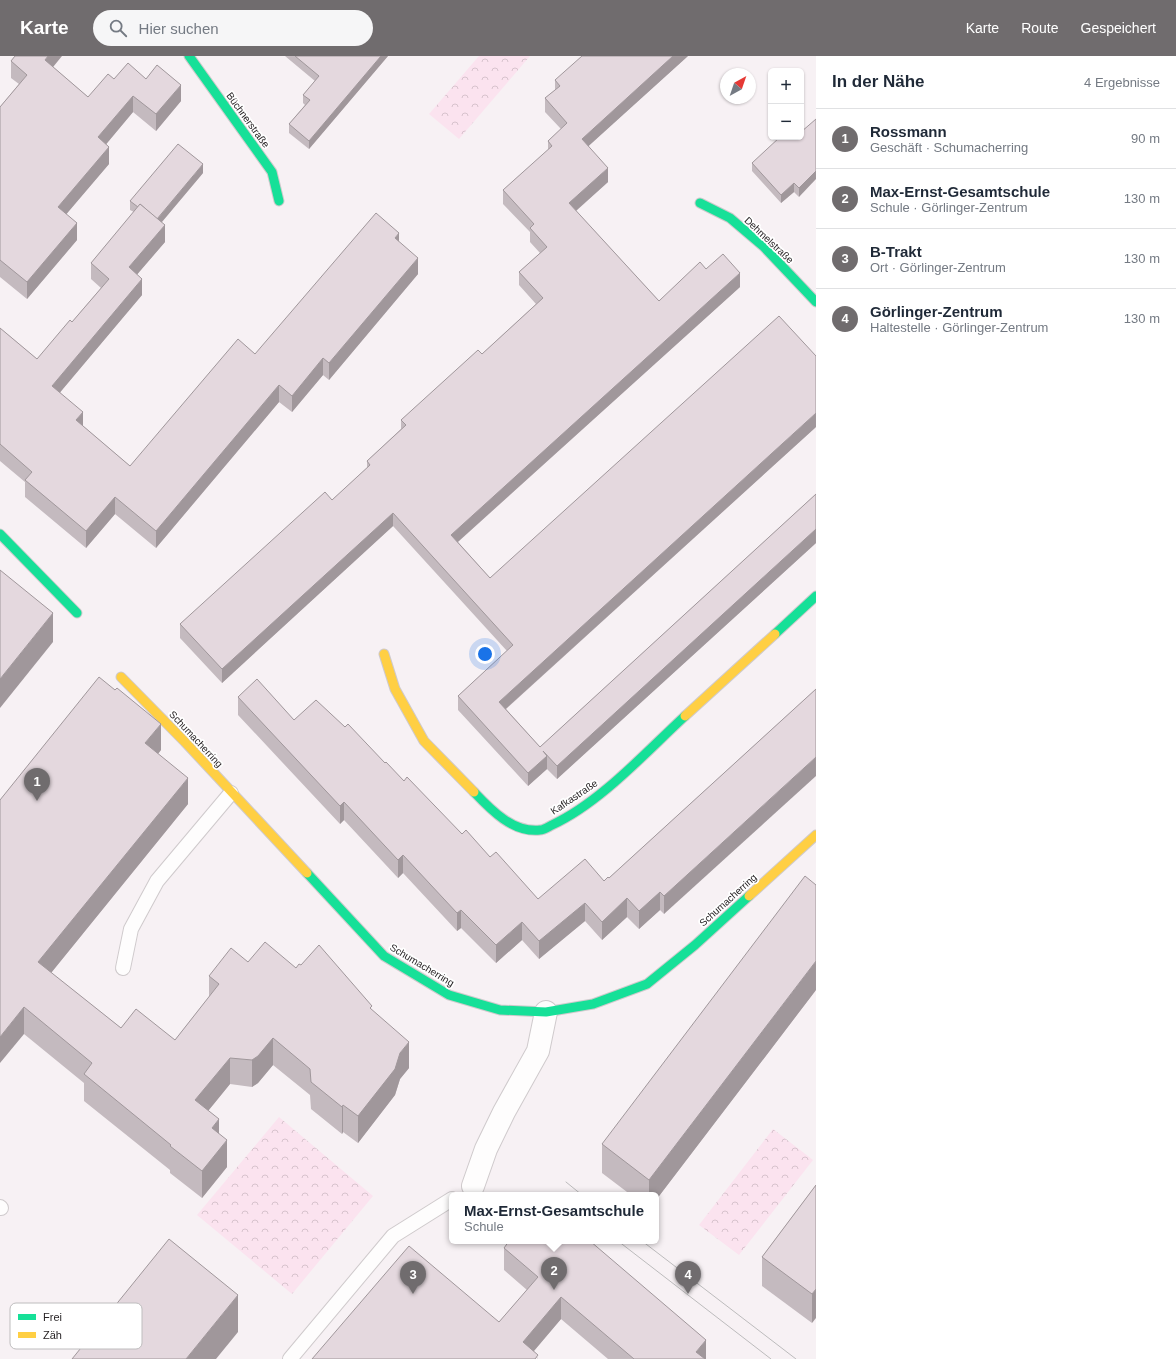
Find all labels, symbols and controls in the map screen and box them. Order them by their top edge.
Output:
search box [93,10,373,46]
text: Karte [20,17,69,38]
icon: search [107,17,129,39]
text: Hier suchen [139,20,219,37]
text: Karte [966,20,999,36]
text: Route [1021,20,1059,36]
text: Gespeichert [1081,20,1156,36]
north arrow [720,68,756,104]
map controls [768,68,804,140]
button: + [768,68,804,104]
text: In der Nähe [832,72,925,91]
text: 4 Ergebnisse [1084,75,1160,90]
street label: Büchnerstraße [224,90,272,150]
button: − [768,104,804,140]
text: Rossmann [870,123,947,140]
text: 1 [841,131,849,146]
text: 90 m [1131,131,1160,146]
text: Geschäft · Schumacherring [870,140,1028,155]
text: Max-Ernst-Gesamtschule [870,183,1050,200]
text: 2 [841,191,849,206]
text: 130 m [1124,191,1160,206]
text: Schule · Görlinger-Zentrum [870,200,1028,215]
street label: Dehmelstraße [742,215,796,266]
text: B-Trakt [870,243,922,260]
text: 3 [841,251,849,266]
text: 130 m [1124,251,1160,266]
text: Ort · Görlinger-Zentrum [870,260,1006,275]
text: Görlinger-Zentrum [870,303,1003,320]
text: 4 [841,311,849,326]
text: 130 m [1124,311,1160,326]
text: Haltestelle · Görlinger-Zentrum [870,320,1048,335]
your location [475,644,495,664]
street label: Schumacherring [167,709,225,769]
pin: 1 [24,768,50,801]
street label: Kafkastraße [549,777,600,817]
street label: Schumacherring [697,872,759,928]
street label: Schumacherring [388,942,456,988]
popup [449,1192,659,1244]
text: Max-Ernst-Gesamtschule [464,1202,644,1219]
text: Schule [464,1219,504,1234]
pin: 2 [541,1257,567,1290]
pin: 3 [400,1261,426,1294]
pin: 4 [675,1261,701,1294]
legend [10,1303,142,1349]
text: Frei [43,1311,62,1323]
text: Zäh [43,1329,62,1341]

